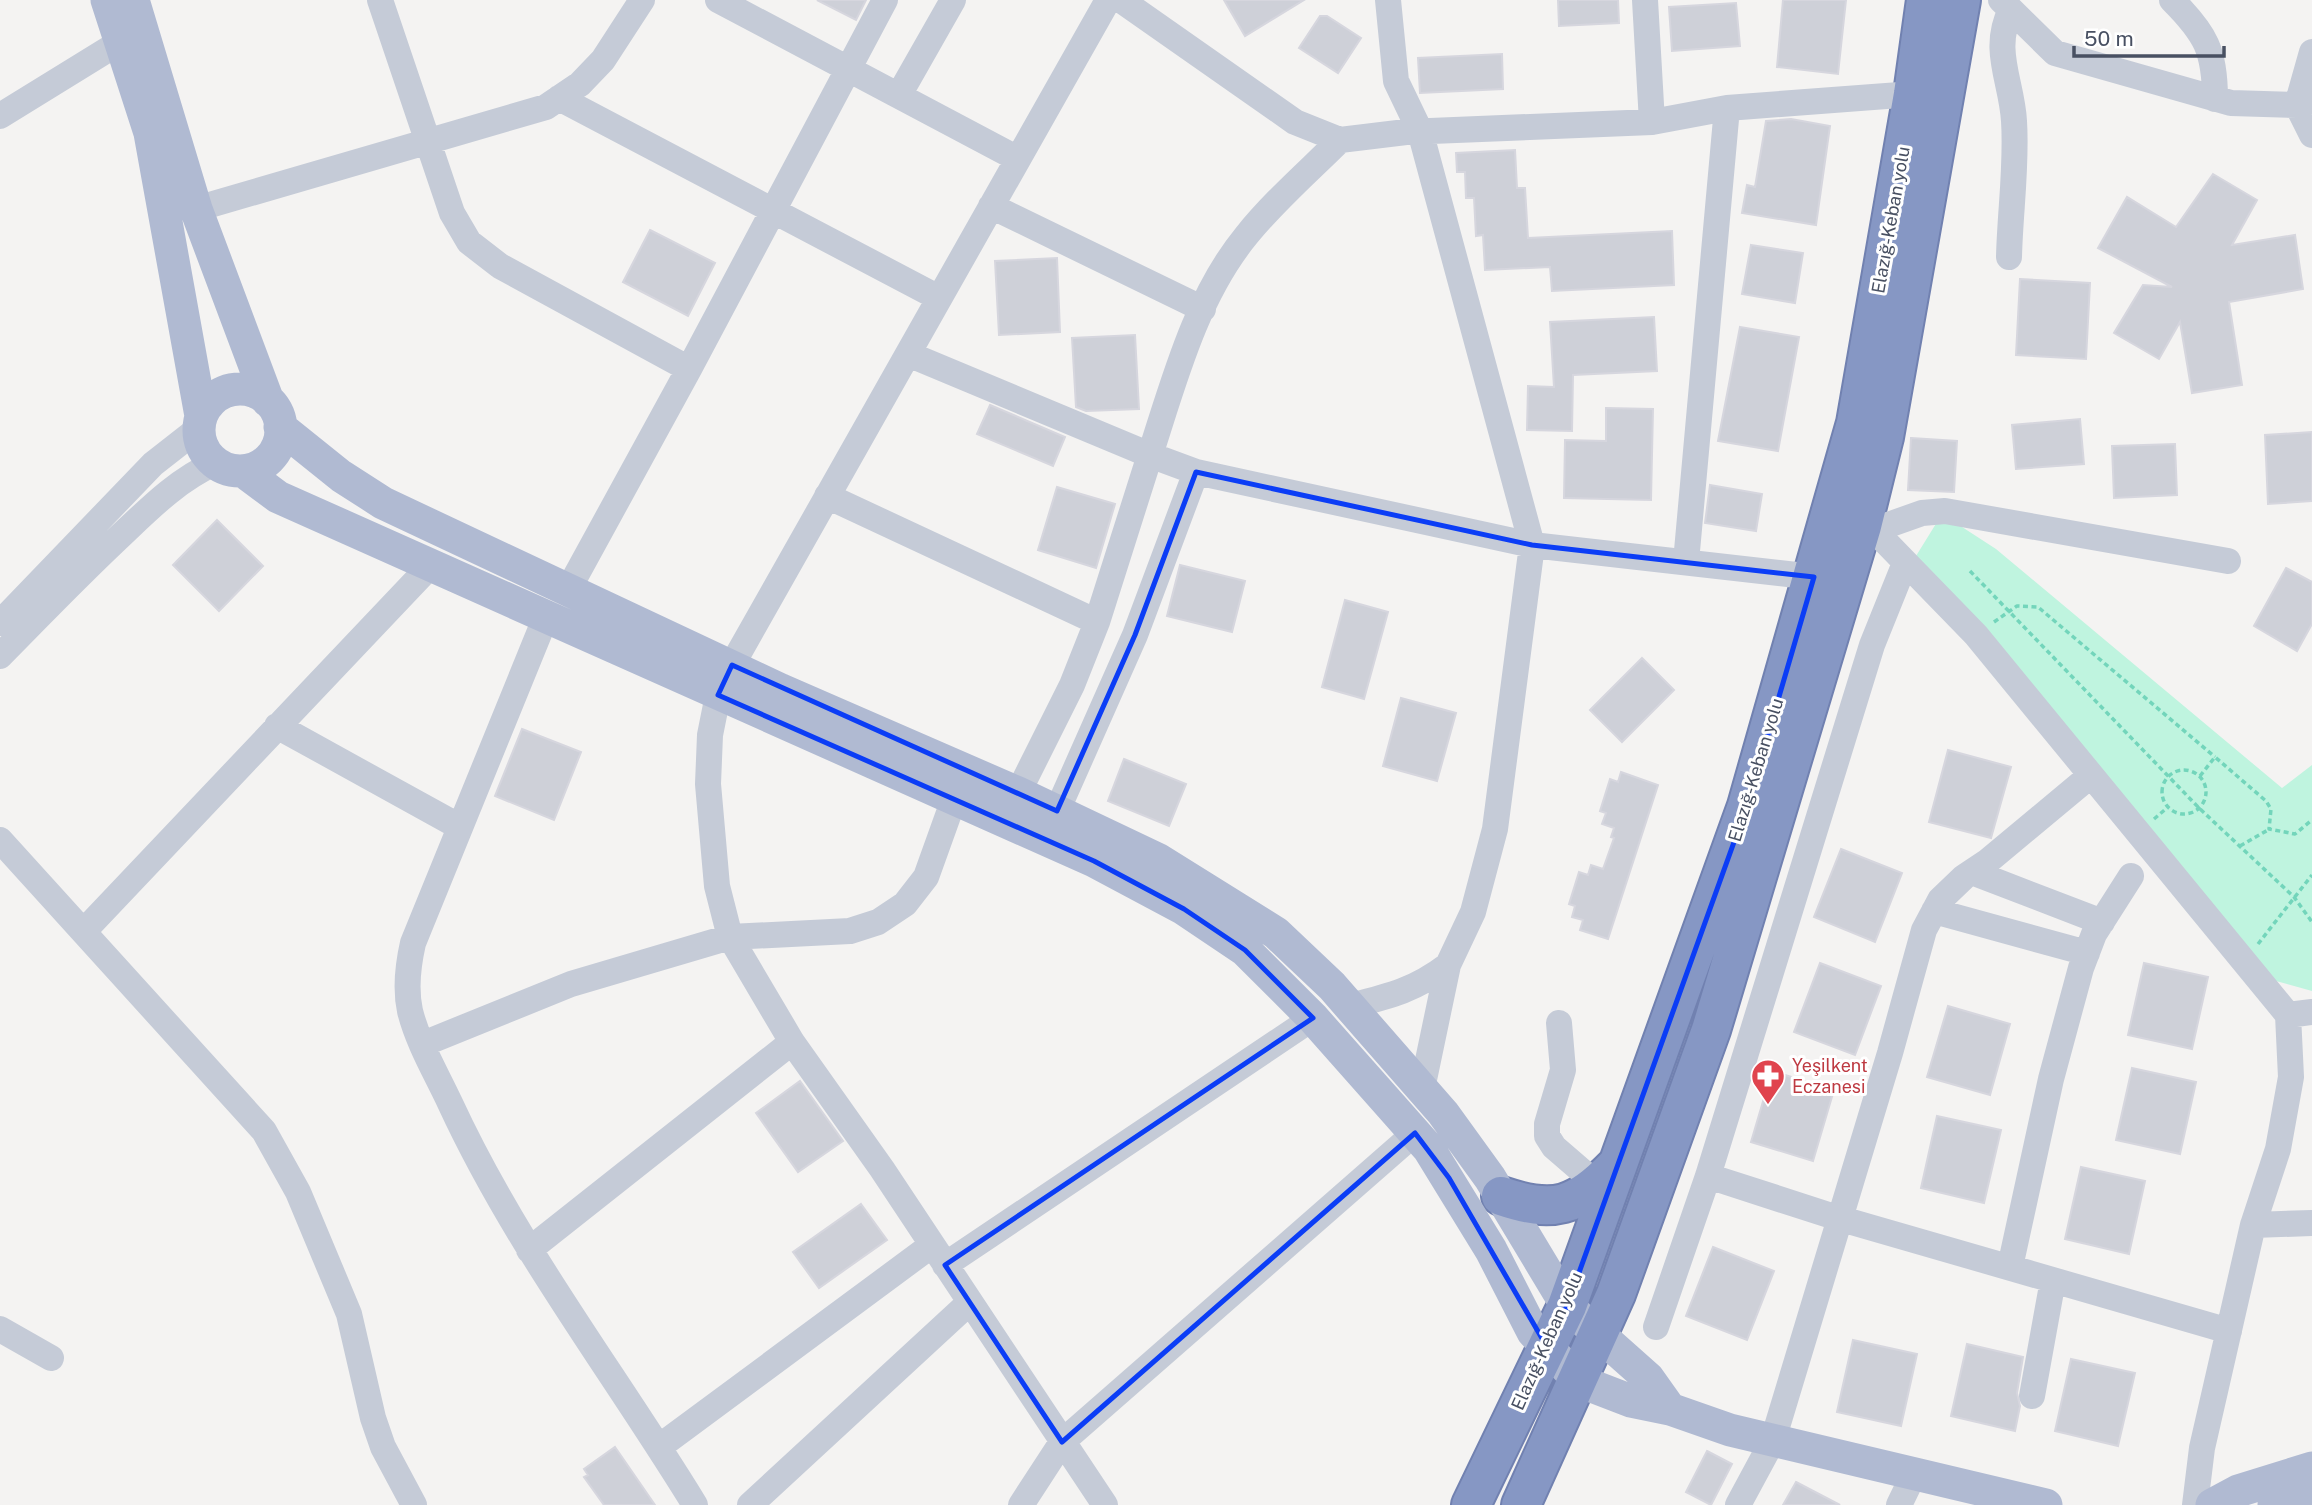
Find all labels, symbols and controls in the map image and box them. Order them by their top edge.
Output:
scale bar [2074,14,2224,58]
text: 50 m [2084,26,2134,51]
street label: Elazığ-Keban yolu [1867,145,1914,295]
street label: Elazığ-Keban yolu [1724,696,1787,844]
place label: Yeşilkent Eczanesi [1792,1055,1868,1097]
pharmacy icon: Yeşilkent Eczanesi [1749,1057,1787,1106]
street label: Elazığ-Keban yolu [1507,1269,1586,1413]

